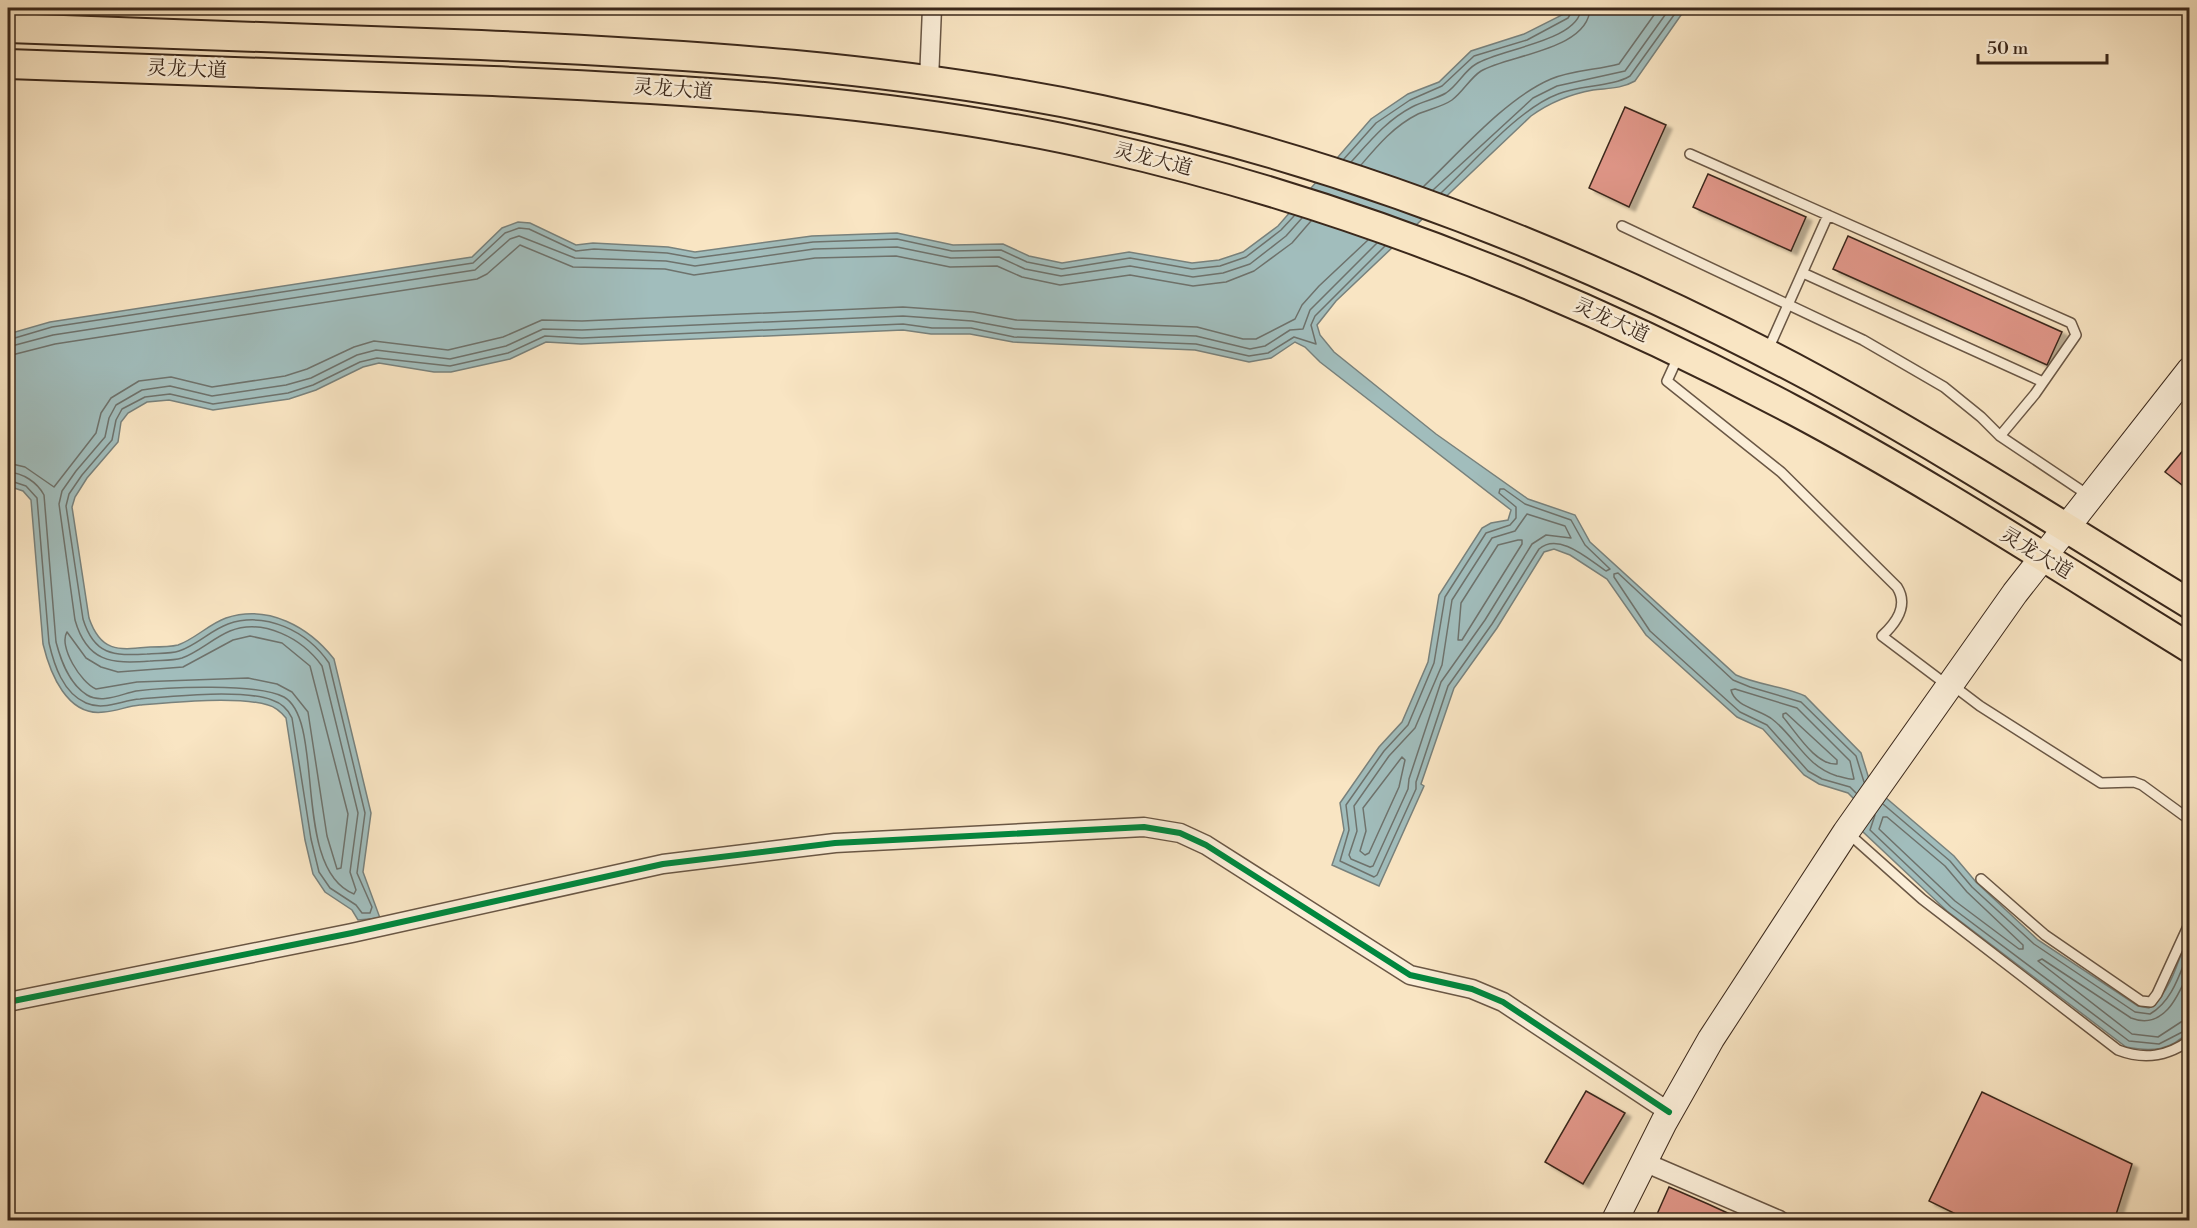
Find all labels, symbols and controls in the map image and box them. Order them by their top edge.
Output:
scale bar [1978,27,2107,65]
text: 50 m [1987,37,2029,60]
street label: 灵龙大道 [147,56,227,84]
street label: 灵龙大道 [632,75,714,105]
street label: 灵龙大道 [1111,138,1195,182]
street label: 灵龙大道 [1569,293,1653,349]
street label: 灵龙大道 [1995,523,2077,585]

